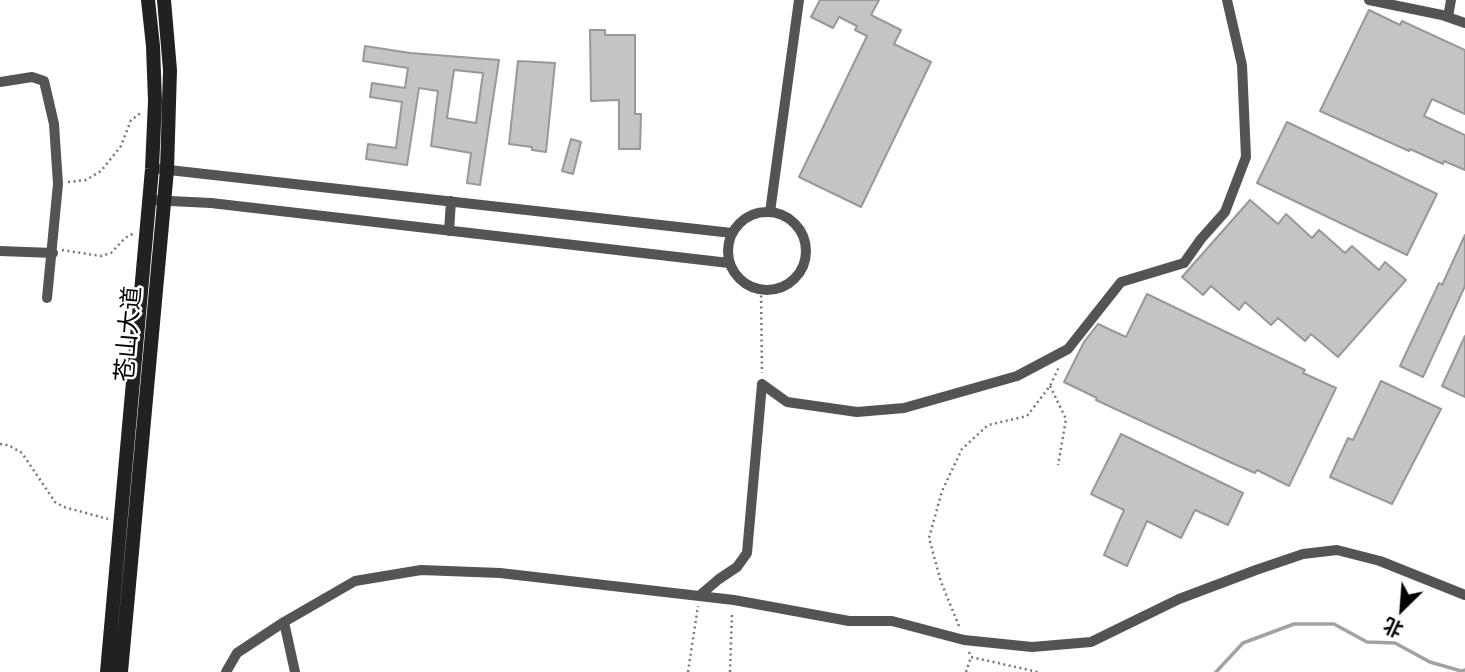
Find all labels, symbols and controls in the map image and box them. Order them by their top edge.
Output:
street label: 苍山大道 [110,285,148,383]
north arrow [1367,574,1437,644]
text: 北 [1379,613,1407,643]

